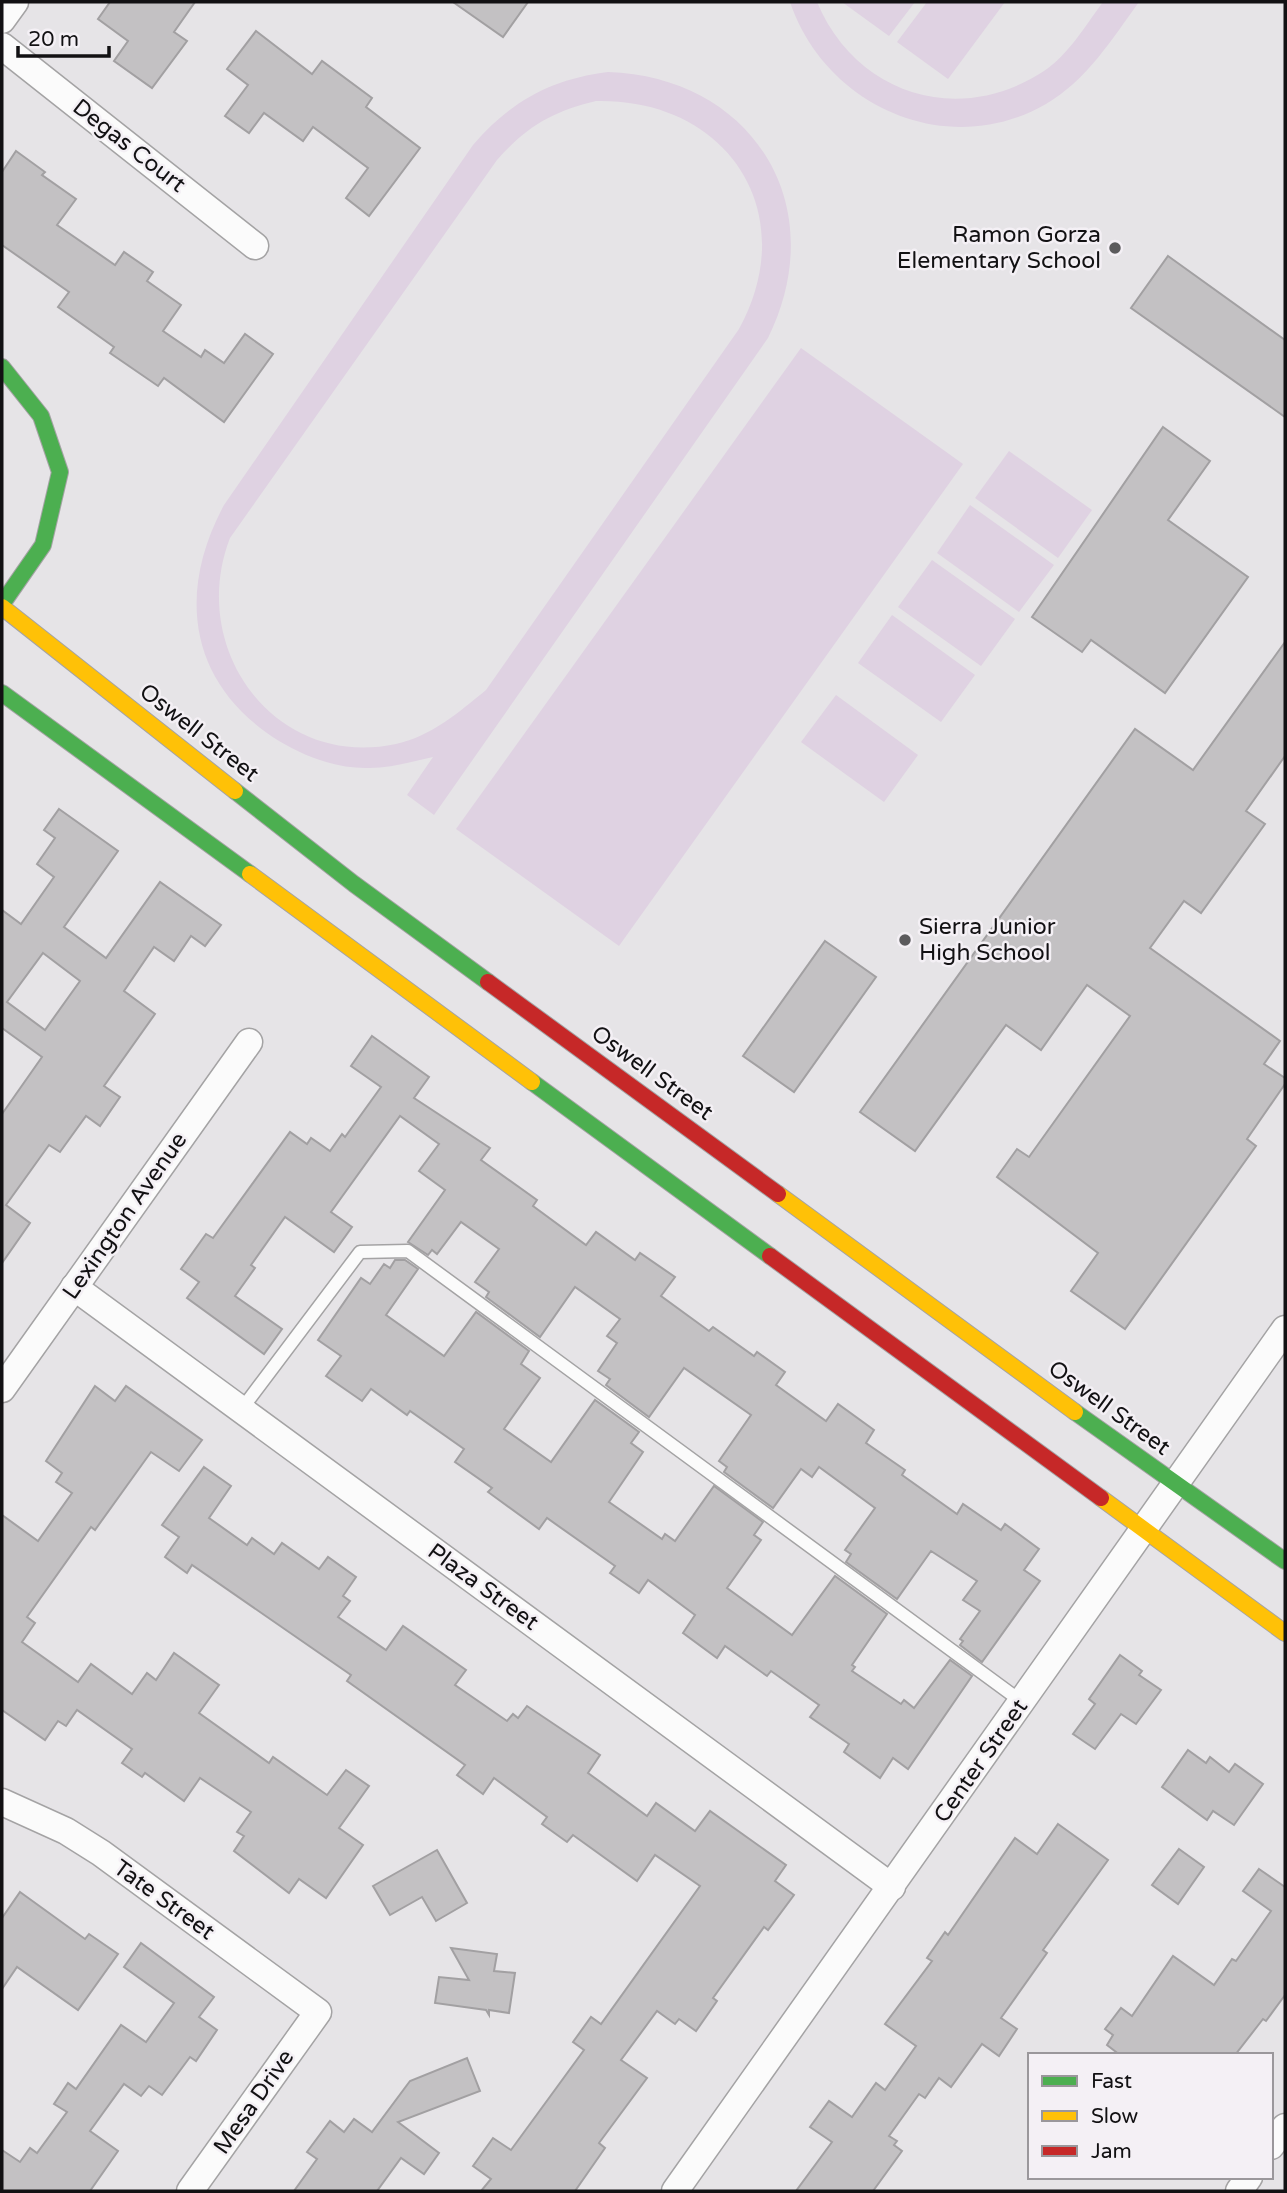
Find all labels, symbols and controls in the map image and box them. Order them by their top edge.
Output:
scale bar [18,14,108,58]
text: 20 m [28,27,79,52]
street label: Degas Court [67,93,191,199]
place label: Ramon Gorza Elementary School [897,221,1101,275]
marker: Ramon Gorza Elementary School [1107,240,1123,256]
street label: Oswell Street [134,678,264,788]
place label: Sierra Junior High School [919,913,1056,967]
marker: Sierra Junior High School [897,932,913,948]
street label: Oswell Street [586,1019,719,1127]
street label: Lexington Avenue [57,1127,193,1305]
street label: Oswell Street [1043,1354,1176,1462]
street label: Plaza Street [422,1537,544,1637]
street label: Center Street [928,1694,1034,1828]
street label: Tate Street [108,1854,220,1946]
street label: Mesa Drive [208,2044,300,2160]
legend [1028,2053,1273,2179]
text: Fast [1091,2069,1132,2094]
text: Slow [1091,2104,1139,2129]
text: Jam [1091,2139,1132,2164]

